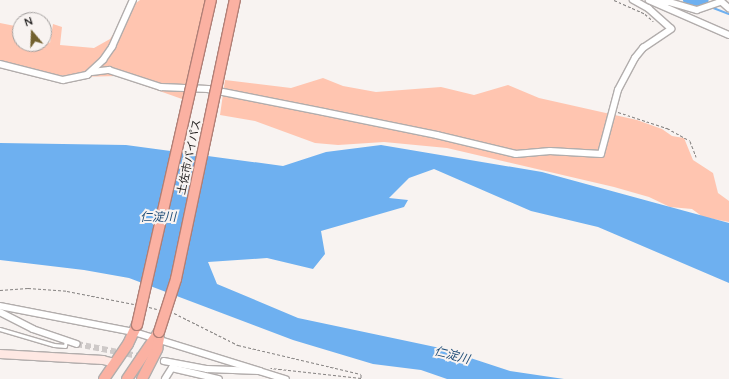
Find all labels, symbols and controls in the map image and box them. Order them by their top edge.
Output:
north arrow [12,12,52,52]
text: N [22,14,35,30]
street label: 土佐市バイパス [175,118,203,196]
water label: 仁淀川 [140,210,176,224]
water label: 仁淀川 [433,344,471,366]

